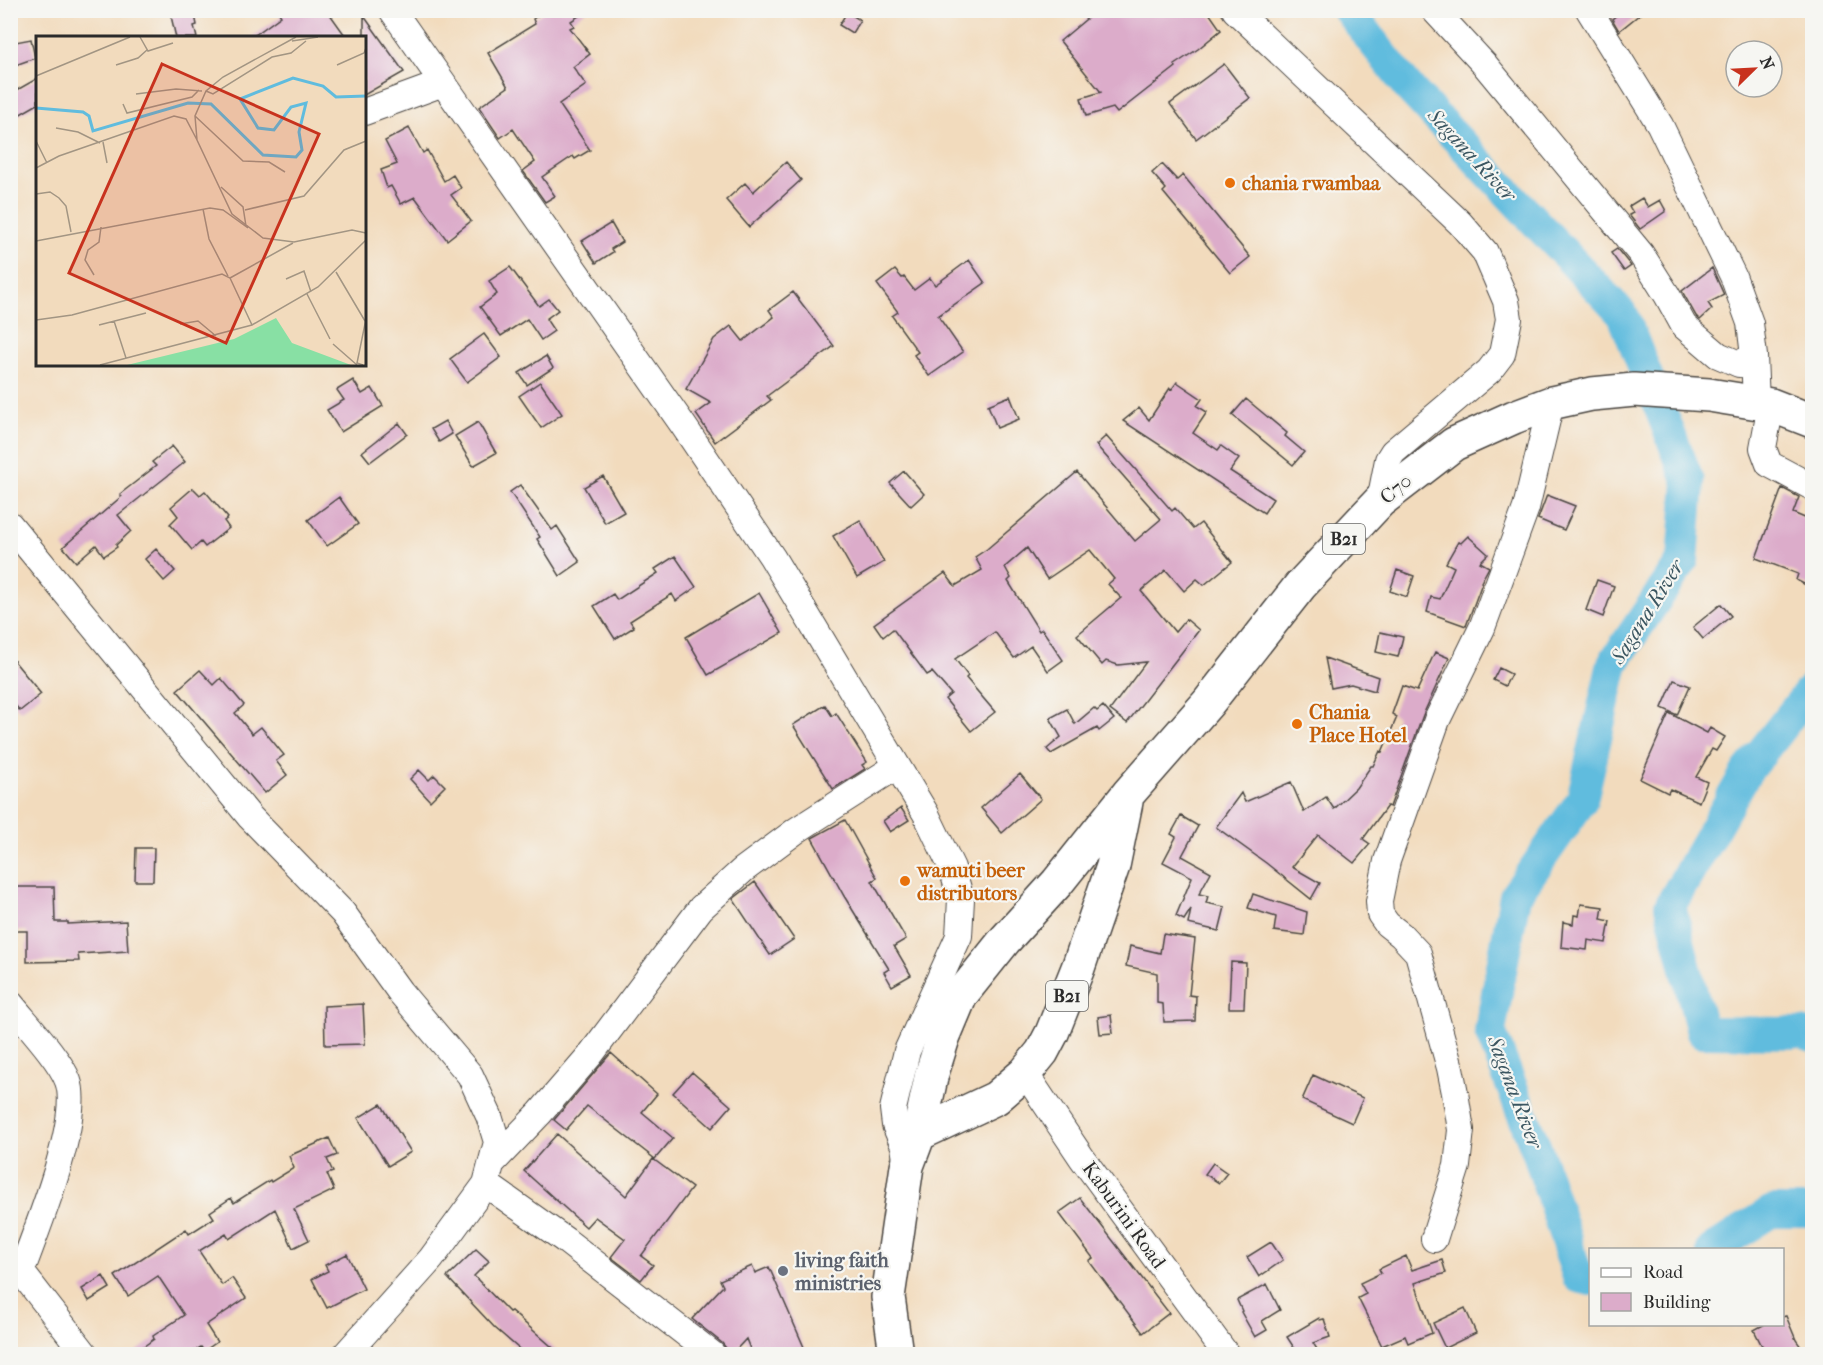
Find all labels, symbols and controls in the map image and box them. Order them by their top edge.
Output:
inset map [36,36,366,366]
north arrow [1724,39,1784,99]
text: N [1756,54,1779,73]
water label: Sagana River [1422,103,1522,208]
place label: chania rwambaa [1242,172,1381,195]
marker: chania rwambaa [1223,176,1237,190]
street label: C70 [1376,469,1416,509]
road number: B21 [1323,524,1365,554]
water label: Sagana River [1605,554,1689,669]
place label: Chania Place Hotel [1309,701,1407,747]
marker: Chania Place Hotel [1290,717,1304,731]
place label: wamuti beer distributors [916,859,1025,905]
marker: wamuti beer distributors [898,874,912,888]
road number: B21 [1046,981,1088,1011]
water label: Sagana River [1482,1032,1548,1153]
street label: Kaburini Road [1078,1157,1171,1274]
legend [1589,1248,1784,1326]
place label: living faith ministries [794,1249,889,1295]
text: Road [1643,1262,1683,1283]
marker: living faith ministries [776,1264,790,1278]
text: Building [1643,1292,1711,1313]

